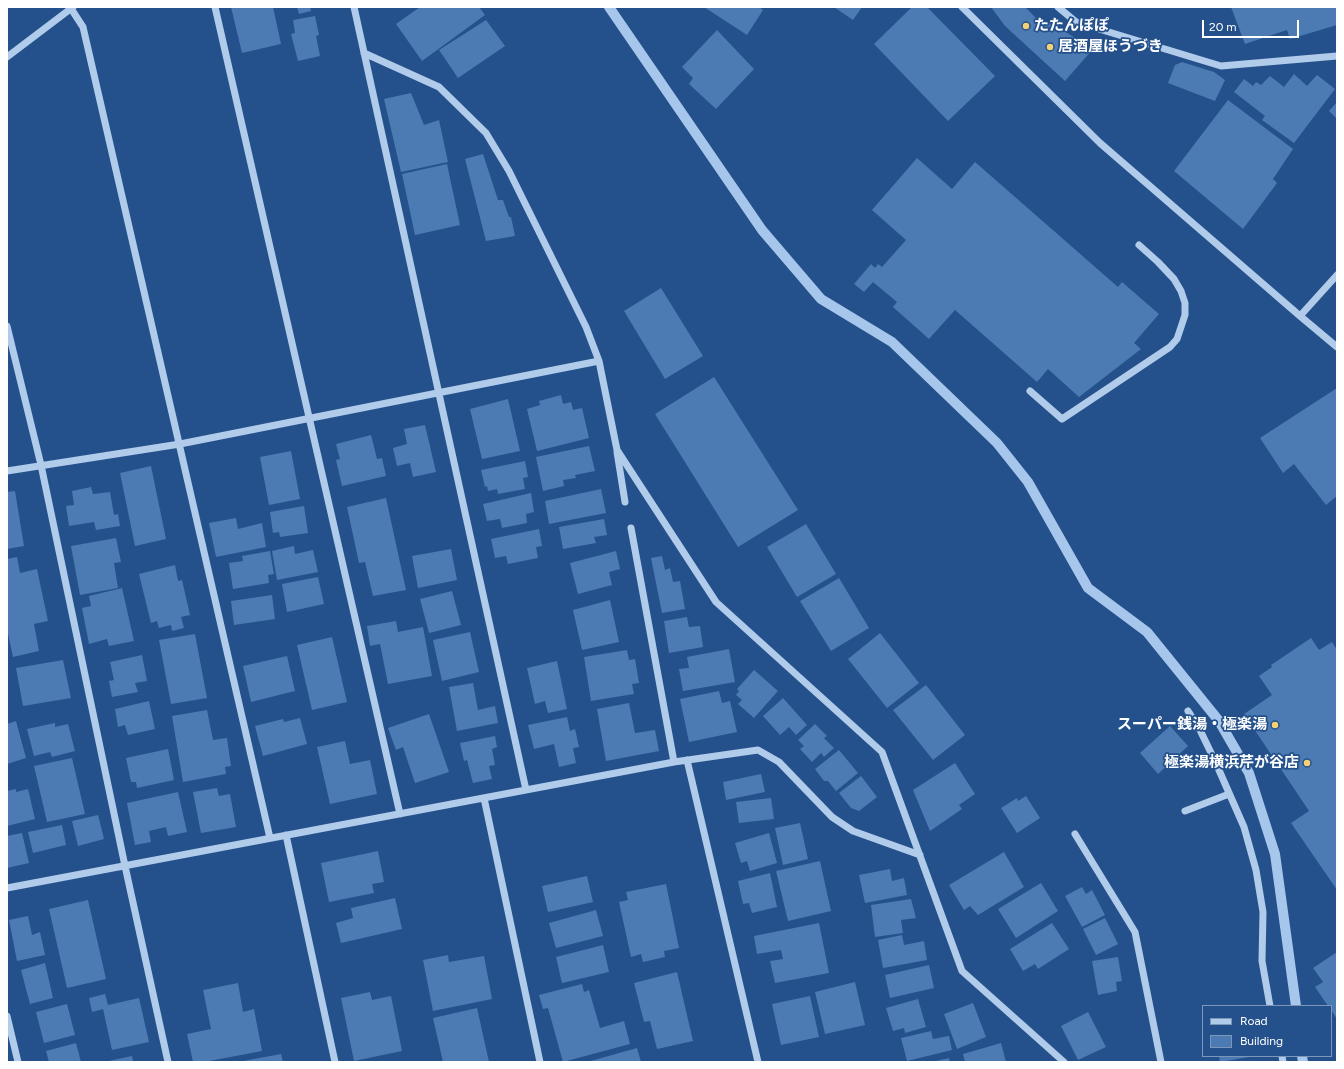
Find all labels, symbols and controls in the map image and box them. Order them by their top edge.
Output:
scale bar [1204,12,1301,38]
place label: たたんぽぽ [1034,17,1109,35]
text: 20 m [1209,20,1237,34]
marker: たたんぽぽ [1021,21,1031,31]
place label: 居酒屋ほうづき [1058,38,1163,56]
marker: 居酒屋ほうづき [1045,42,1055,52]
place label: スーパー銭湯・極楽湯 [1117,716,1267,734]
marker: スーパー銭湯・極楽湯 [1270,720,1280,730]
place label: 極楽湯横浜芹が谷店 [1164,754,1299,772]
marker: 極楽湯横浜芹が谷店 [1302,758,1312,768]
legend [1202,1005,1332,1057]
text: Road [1240,1014,1268,1028]
text: Building [1240,1034,1283,1048]

